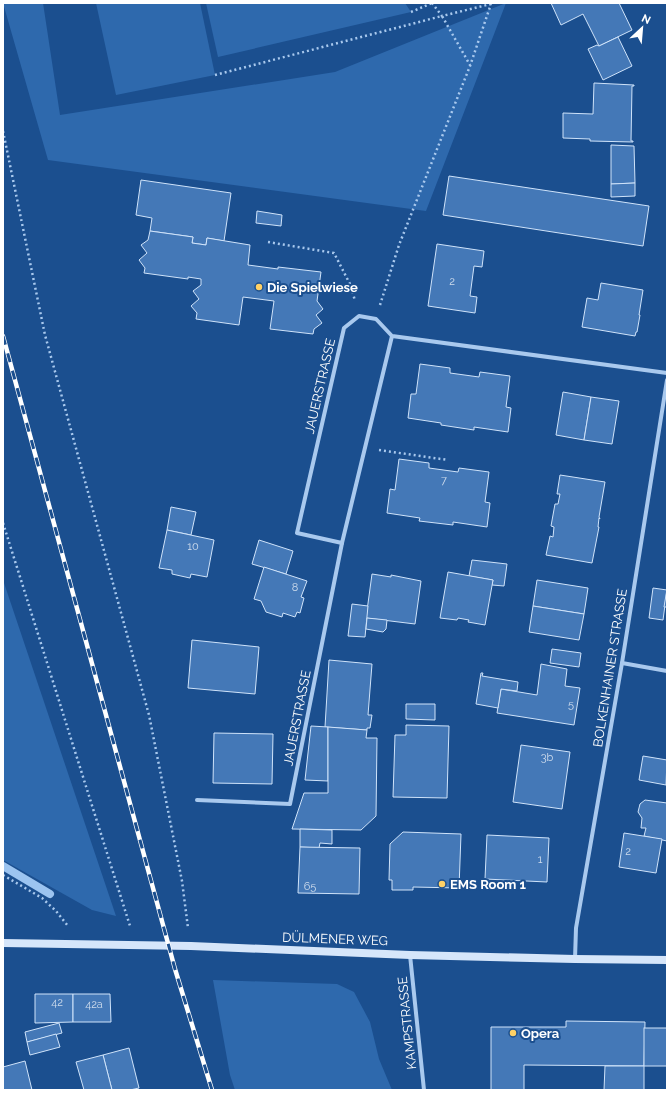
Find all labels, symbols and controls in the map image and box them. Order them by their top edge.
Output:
north arrow [622,8,662,48]
text: N [640,12,653,27]
house number: 2 [449,275,455,288]
place label: Die Spielwiese [267,280,358,295]
marker: Die Spielwiese [254,282,264,292]
street label: JAUERSTRASSE [302,337,338,435]
house number: 7 [441,474,447,487]
house number: 10 [187,540,199,553]
house number: 8 [292,581,298,594]
street label: BOLKENHAINER STRASSE [590,588,630,748]
street label: JAUERSTRASSE [280,669,314,767]
house number: 5 [568,698,574,711]
house number: 3b [541,751,554,764]
house number: 2 [625,845,631,858]
house number: 1 [538,853,543,866]
place label: EMS Room 1 [450,877,527,892]
marker: EMS Room 1 [437,879,447,889]
house number: 65 [304,880,316,893]
street label: DÜLMENER WEG [282,929,388,948]
street label: KAMPSTRASSE [395,976,419,1070]
house number: 42 [51,996,63,1009]
house number: 42a [85,998,103,1011]
place label: Opera [521,1026,560,1041]
marker: Opera [508,1028,518,1038]

